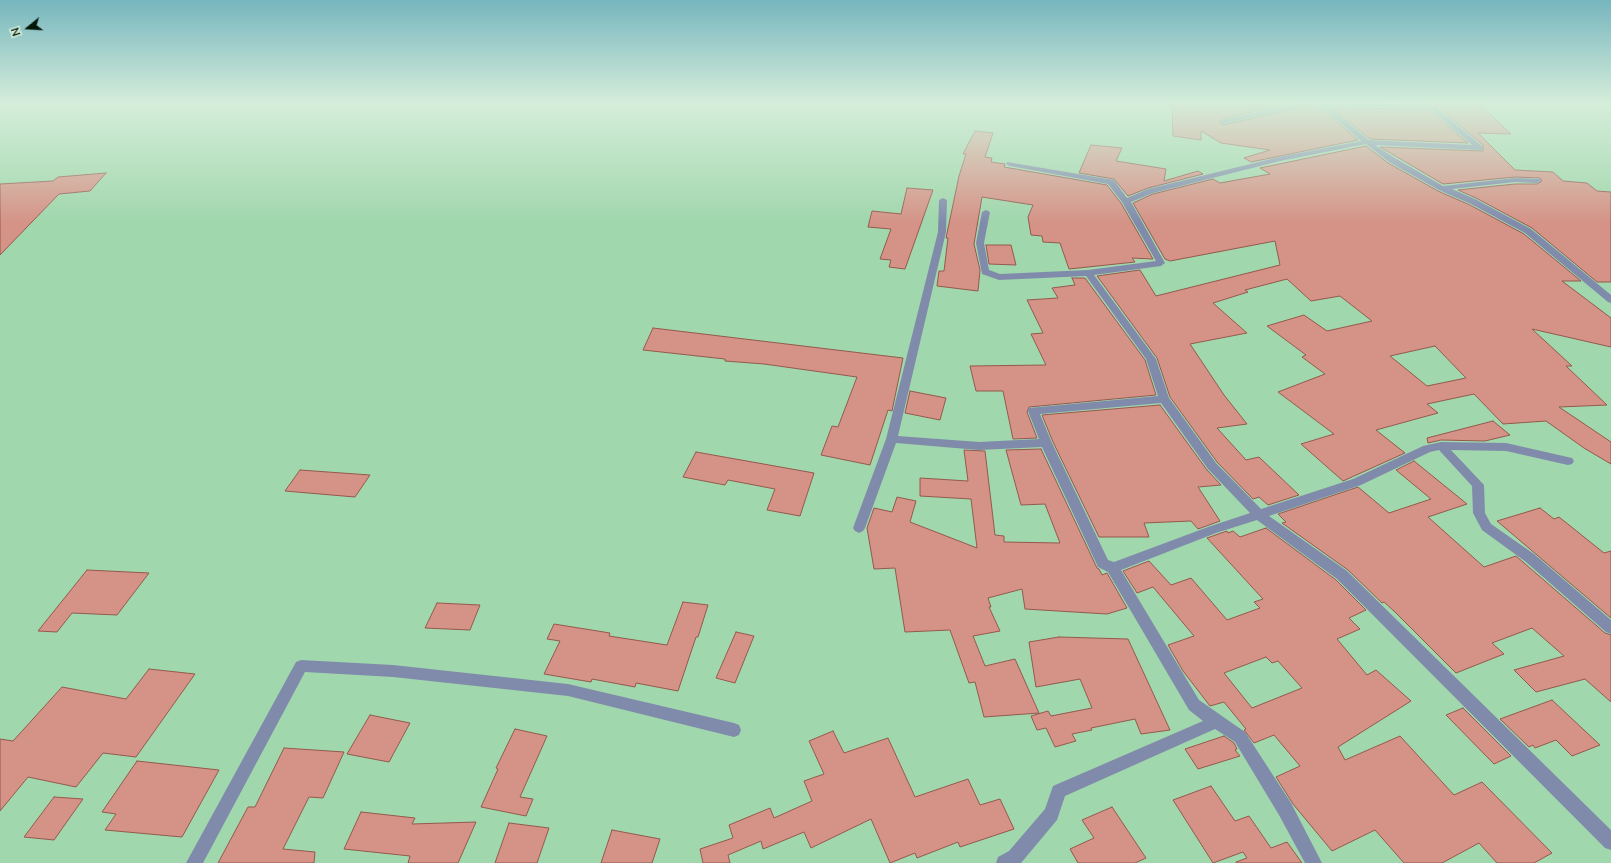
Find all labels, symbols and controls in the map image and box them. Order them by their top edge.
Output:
north arrow [8,8,48,48]
text: N [8,26,25,38]

